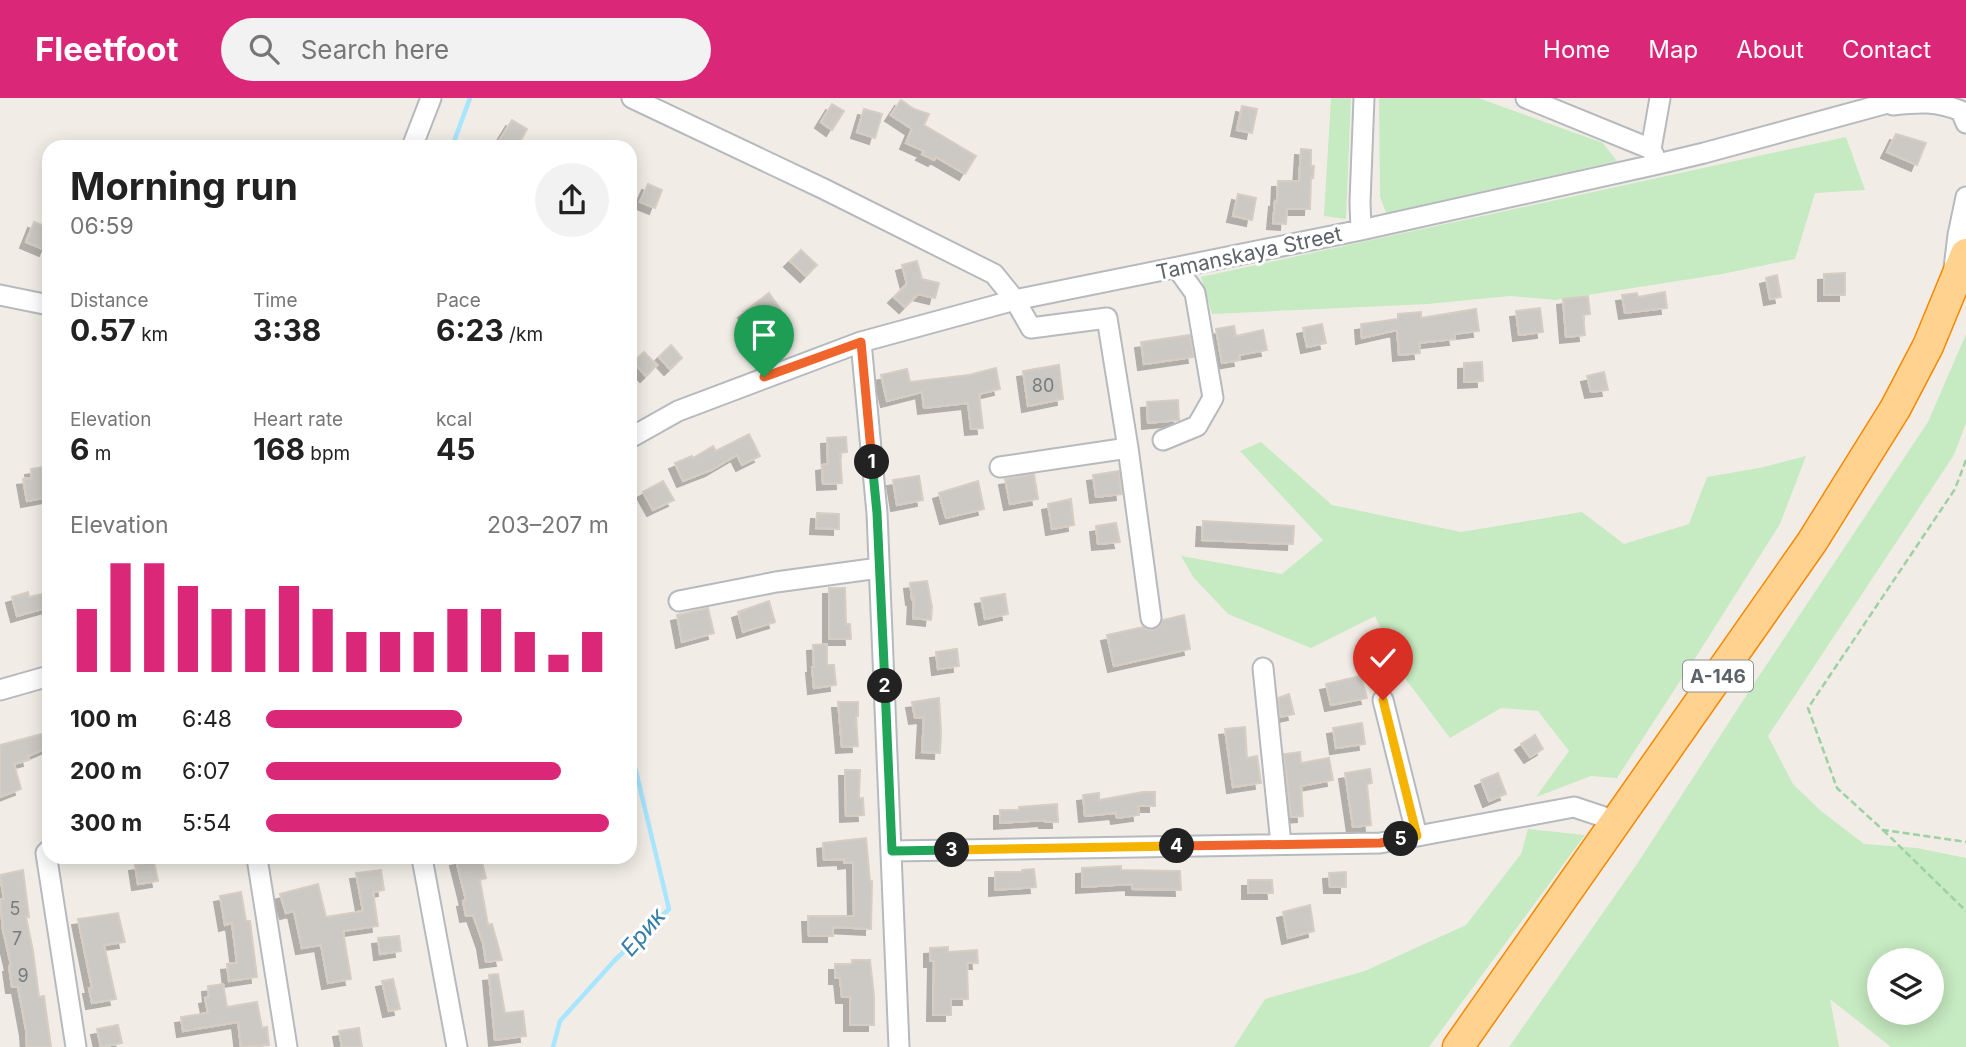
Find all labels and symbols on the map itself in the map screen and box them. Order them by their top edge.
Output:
street label: Tamanskaya Street [1154,221,1344,285]
pin [734,305,794,377]
house number: 80 [1032,375,1054,396]
pin: 1 [854,444,890,480]
pin [1353,628,1413,700]
road number: А-146 [1683,660,1753,692]
pin: 2 [868,668,903,704]
pin: 5 [1384,822,1418,856]
pin: 4 [1160,828,1194,864]
pin: 3 [934,832,970,868]
house number: 5 [10,898,20,919]
water label: Ерик [615,901,672,962]
house number: 7 [12,928,22,949]
house number: 9 [17,965,29,986]

